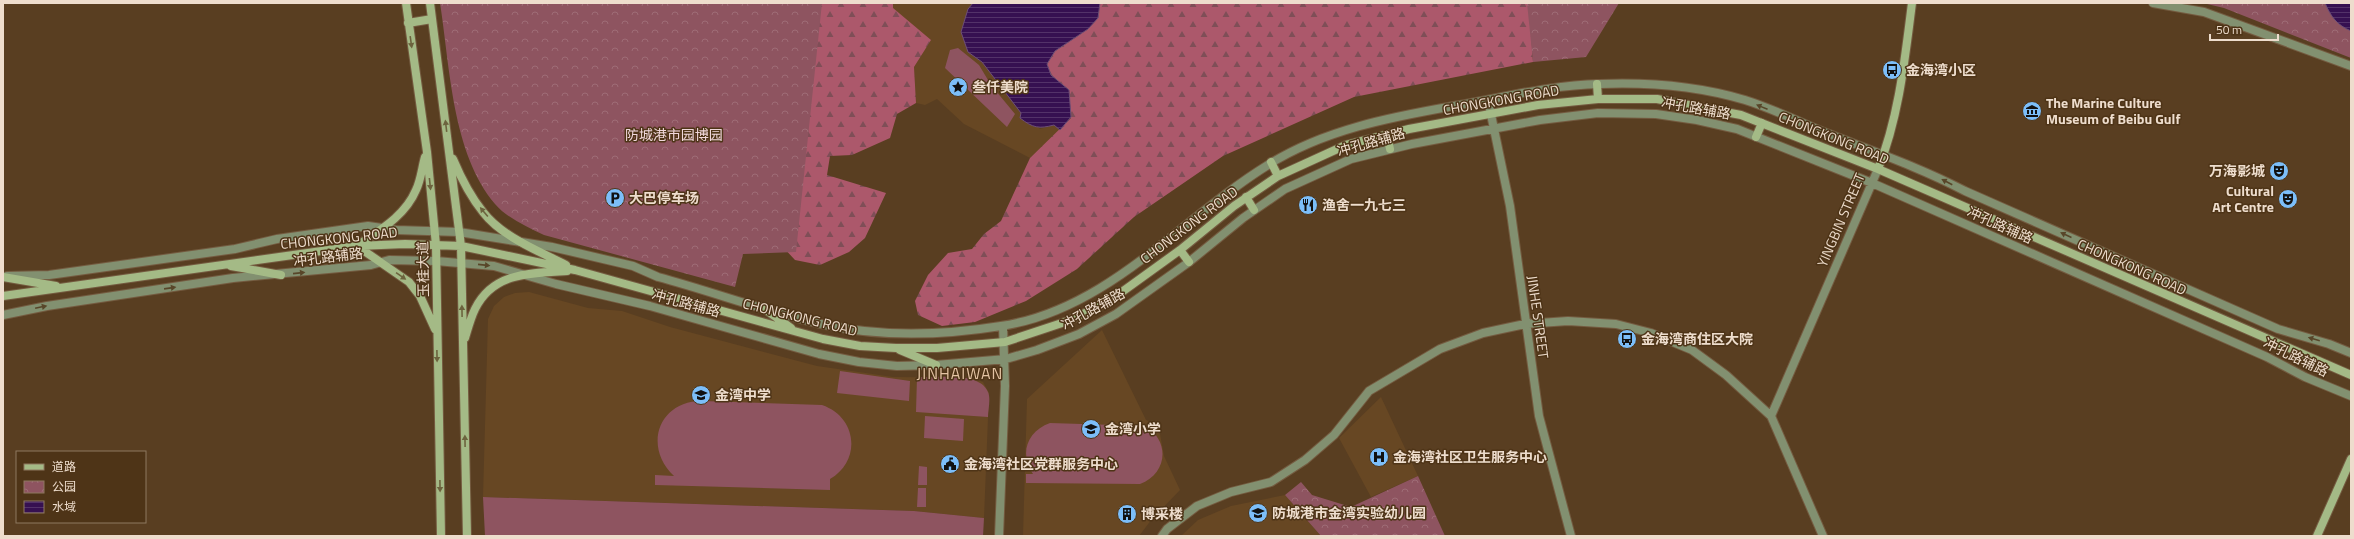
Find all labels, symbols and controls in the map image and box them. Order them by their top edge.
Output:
scale bar [2210,16,2278,42]
text: 50 m [2216,20,2242,39]
one-way arrow [408,36,414,48]
bus stop icon: 金海湾小区 [1881,59,1903,81]
place label: 金海湾小区 [1906,59,1976,80]
place icon: 叁仟美院 [947,76,969,98]
place label: 叁仟美院 [972,76,1028,97]
street label: CHONGKONG ROAD [1441,79,1561,120]
street label: 冲孔路辅路 [1660,91,1732,124]
place label: The Marine Culture Museum of Beibu Gulf [2046,92,2180,129]
museum icon: The Marine Culture Museum of Beibu Gulf [2021,100,2043,122]
one-way arrow [1755,103,1767,109]
street label: CHONGKONG ROAD [1776,106,1893,169]
one-way arrow [443,120,449,132]
street label: 冲孔路辅路 [1334,122,1407,161]
park label: 防城港市园博园 [625,124,723,145]
place label: 万海影城 [2209,160,2265,181]
theatre icon: 万海影城 [2268,160,2290,182]
street label: YINGBIN STREET [1811,169,1870,270]
one-way arrow [427,178,433,190]
one-way arrow [1941,179,1953,185]
place label: Cultural Art Centre [2212,180,2274,217]
street label: CHONGKONG ROAD [1135,181,1242,268]
parking icon: 大巴停车场 [604,187,626,209]
place label: 大巴停车场 [629,187,699,208]
theatre icon: Cultural Art Centre [2277,188,2299,210]
restaurant icon: 渔舍一九七三 [1297,194,1319,216]
place label: 渔舍一九七三 [1322,194,1406,215]
street label: 冲孔路辅路 [1964,201,2036,248]
one-way arrow [479,207,488,218]
street label: CHONGKONG ROAD [279,221,399,254]
one-way arrow [2059,232,2071,238]
street label: CHONGKONG ROAD [2074,233,2190,300]
street label: 玉桂大道 [412,241,433,297]
street label: 冲孔路辅路 [292,242,364,271]
one-way arrow [478,262,490,268]
one-way arrow [293,270,305,277]
one-way arrow [396,272,406,280]
street label: JINHE STREET [1522,274,1555,360]
street label: 冲孔路辅路 [1057,282,1128,335]
street label: 冲孔路辅路 [650,283,723,322]
one-way arrow [164,285,176,291]
street label: CHONGKONG ROAD [741,292,860,341]
one-way arrow [35,303,47,309]
one-way arrow [459,304,465,317]
bus stop icon: 金海湾商住区大院 [1616,328,1638,350]
place label: 金海湾商住区大院 [1641,328,1753,349]
street label: 冲孔路辅路 [2260,332,2332,381]
one-way arrow [2308,336,2320,342]
one-way arrow [434,350,440,363]
district label: JINHAIWAN [917,361,1003,385]
school or university icon: 金湾中学 [690,384,712,406]
place label: 金湾中学 [715,384,771,405]
school or university icon: 金湾小学 [1080,418,1102,440]
place label: 金湾小学 [1105,418,1161,439]
one-way arrow [462,434,468,447]
hospital icon: 金海湾社区卫生服务中心 [1368,446,1390,468]
place label: 金海湾社区卫生服务中心 [1393,446,1547,467]
legend [16,451,146,523]
public building icon: 金海湾社区党群服务中心 [939,453,961,475]
place label: 金海湾社区党群服务中心 [964,453,1118,474]
text: 道路 [52,457,76,476]
text: 公园 [52,477,76,496]
one-way arrow [437,480,443,493]
text: 水域 [52,497,76,516]
school or university icon: 防城港市金湾实验幼儿园 [1247,502,1269,524]
place label: 防城港市金湾实验幼儿园 [1272,502,1426,523]
building icon: 博采楼 [1116,503,1138,525]
place label: 博采楼 [1141,503,1183,524]

